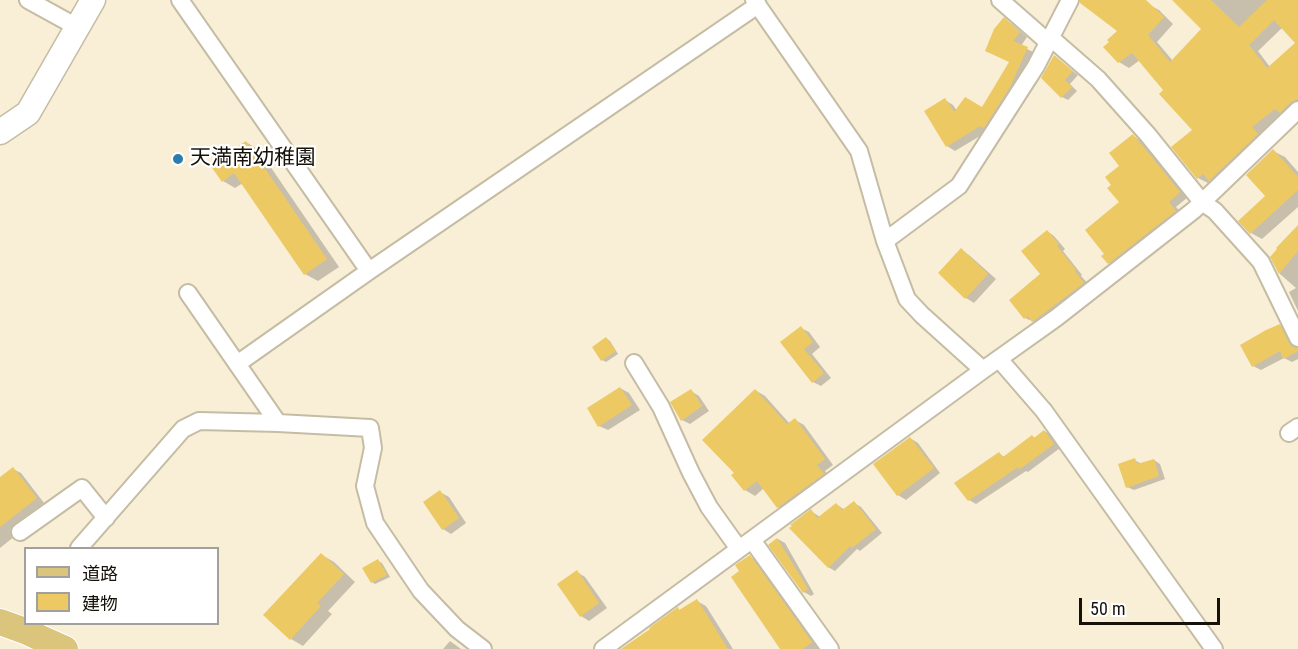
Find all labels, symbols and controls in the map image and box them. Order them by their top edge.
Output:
place label: 天満南幼稚園 [190,146,316,172]
marker: 天満南幼稚園 [171,152,185,166]
legend [24,547,219,625]
text: 道路 [82,563,118,584]
scale bar [1082,586,1223,624]
text: 建物 [82,593,118,614]
text: 50 m [1090,598,1125,619]

